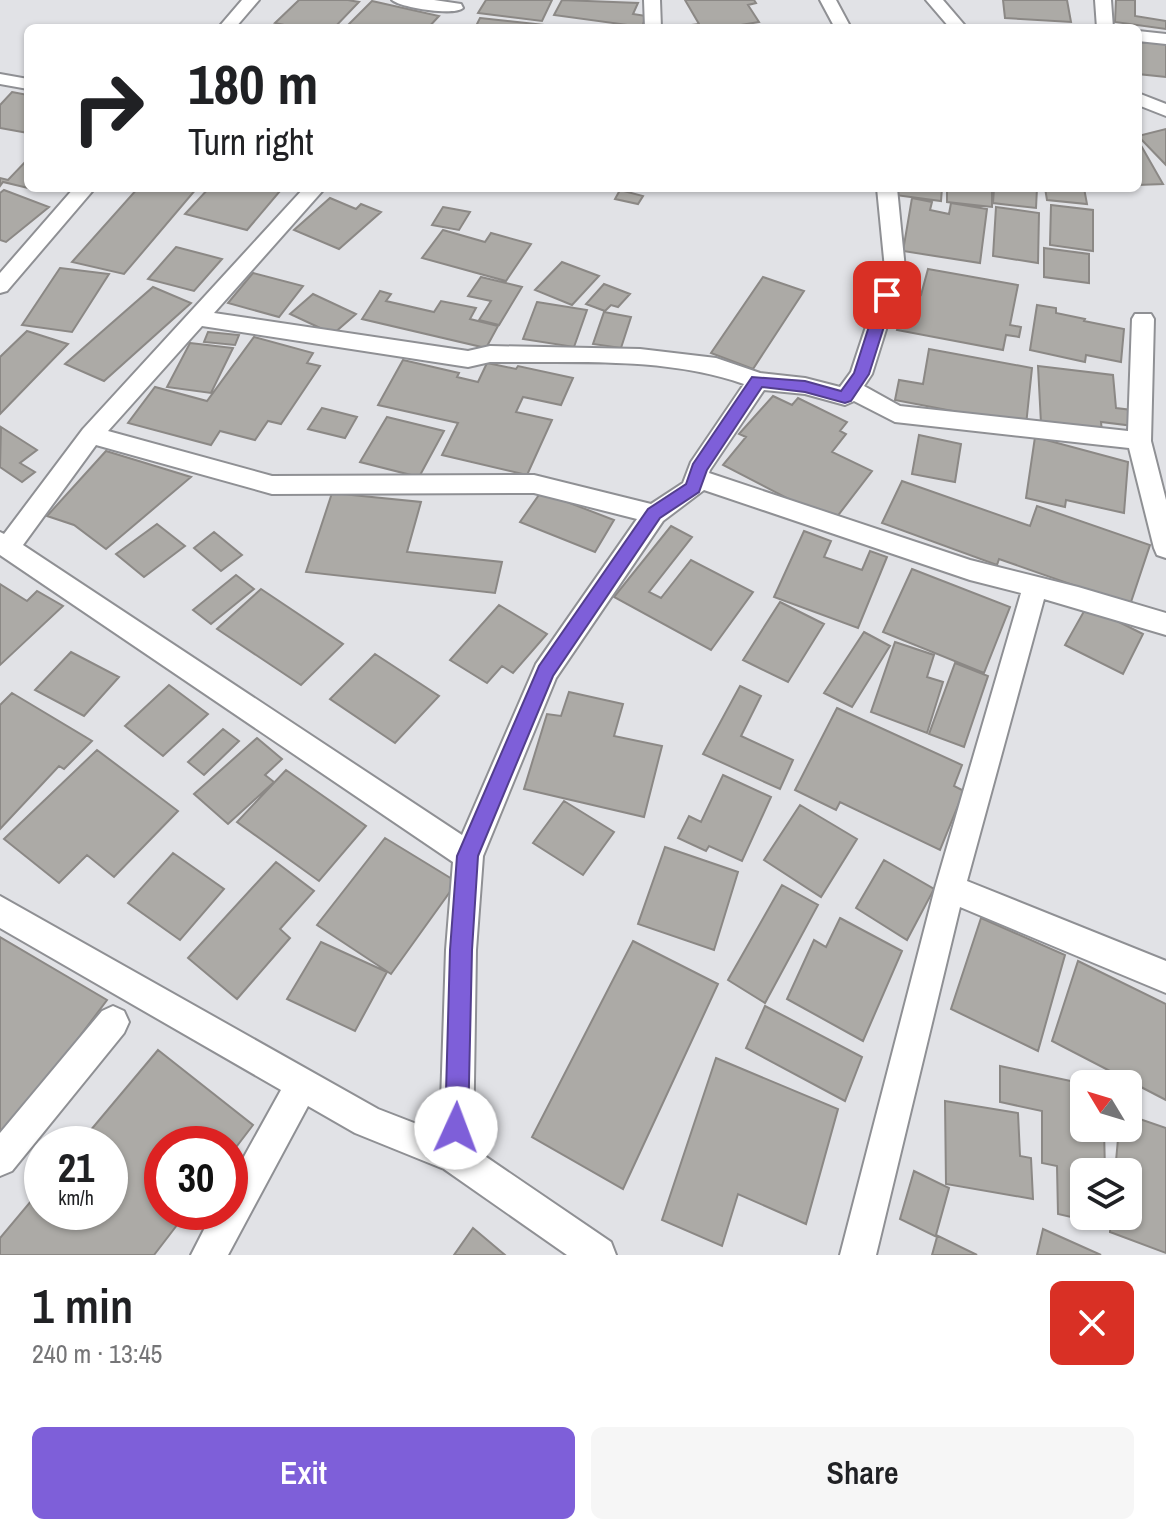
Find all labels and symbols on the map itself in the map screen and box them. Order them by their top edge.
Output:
pin [853,261,921,329]
north arrow [1070,1070,1142,1142]
position arrow [414,1086,498,1170]
speed limit sign: 30 [144,1126,248,1230]

